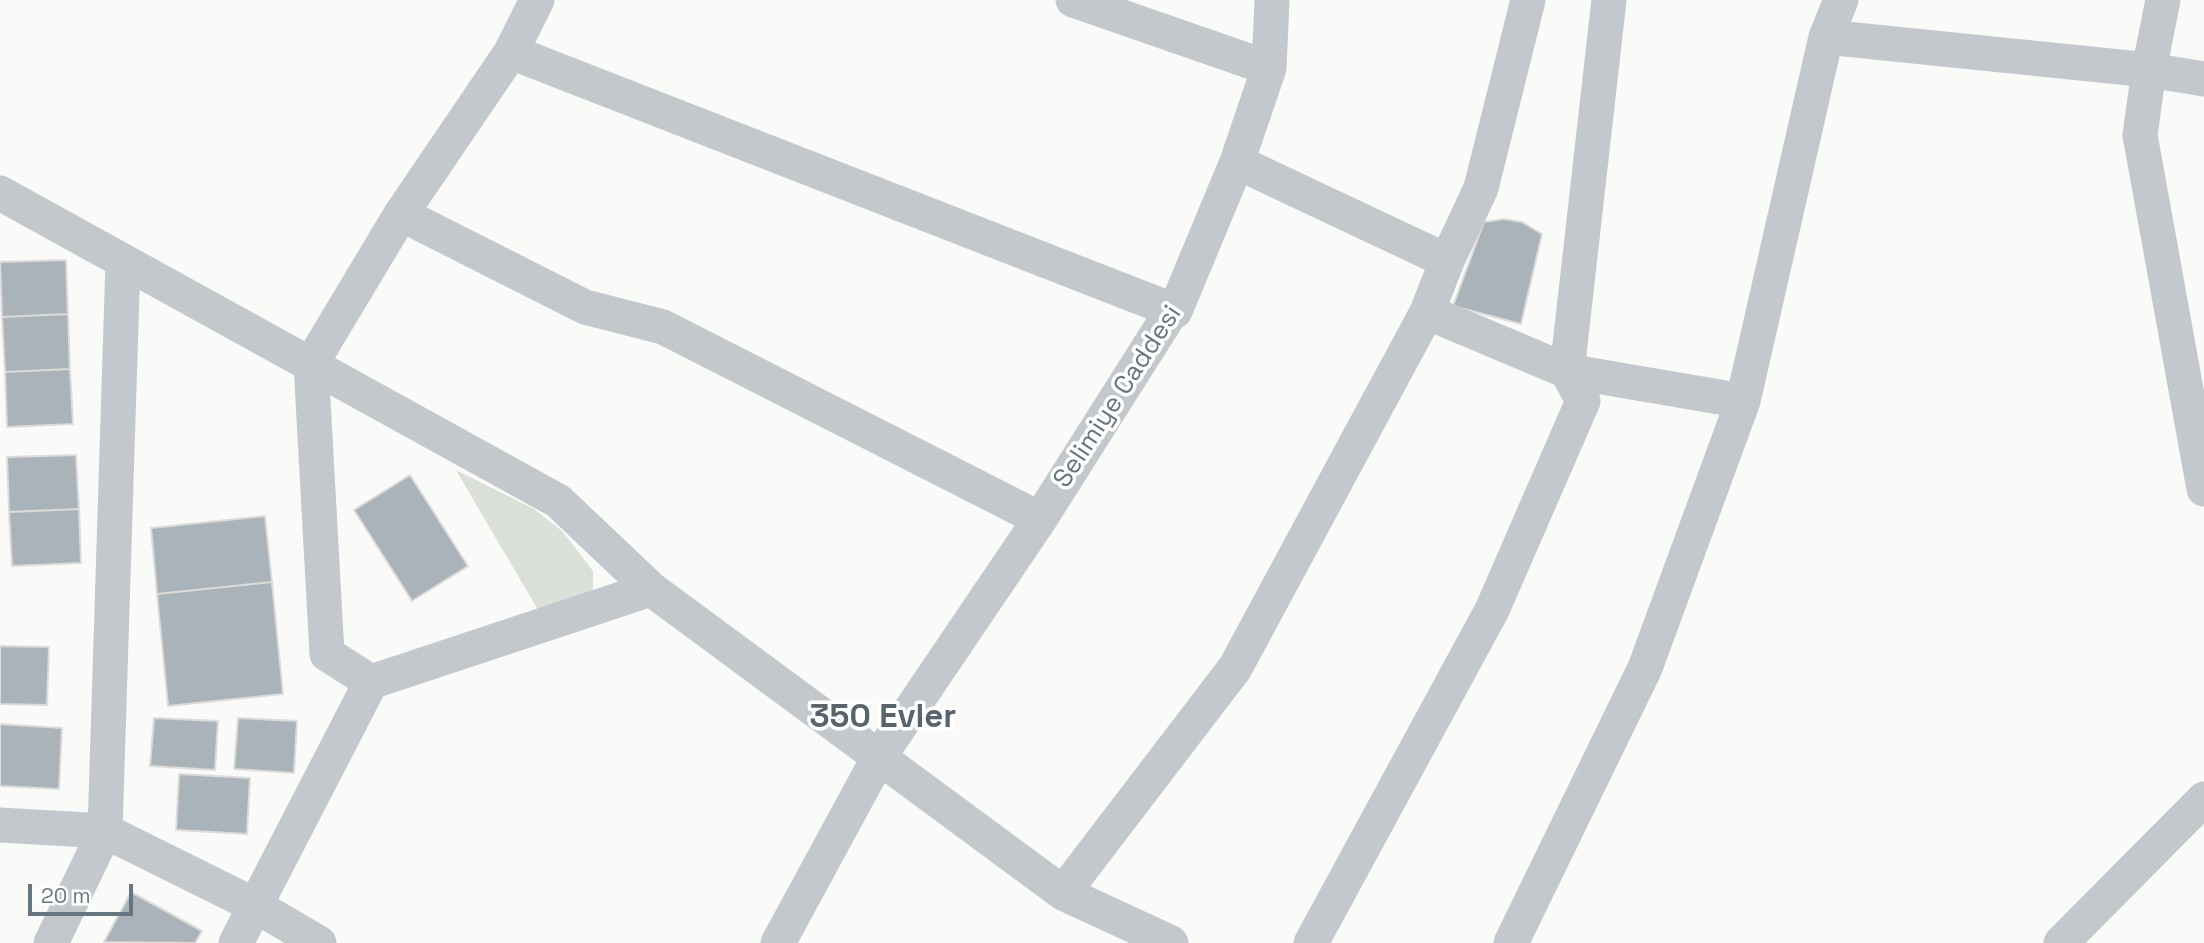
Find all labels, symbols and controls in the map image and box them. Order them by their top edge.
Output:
street label: Selimiye Caddesi [1047,300,1189,494]
district label: 350 Evler [810,698,956,738]
scale bar [32,870,136,914]
text: 20 m [41,882,91,909]

